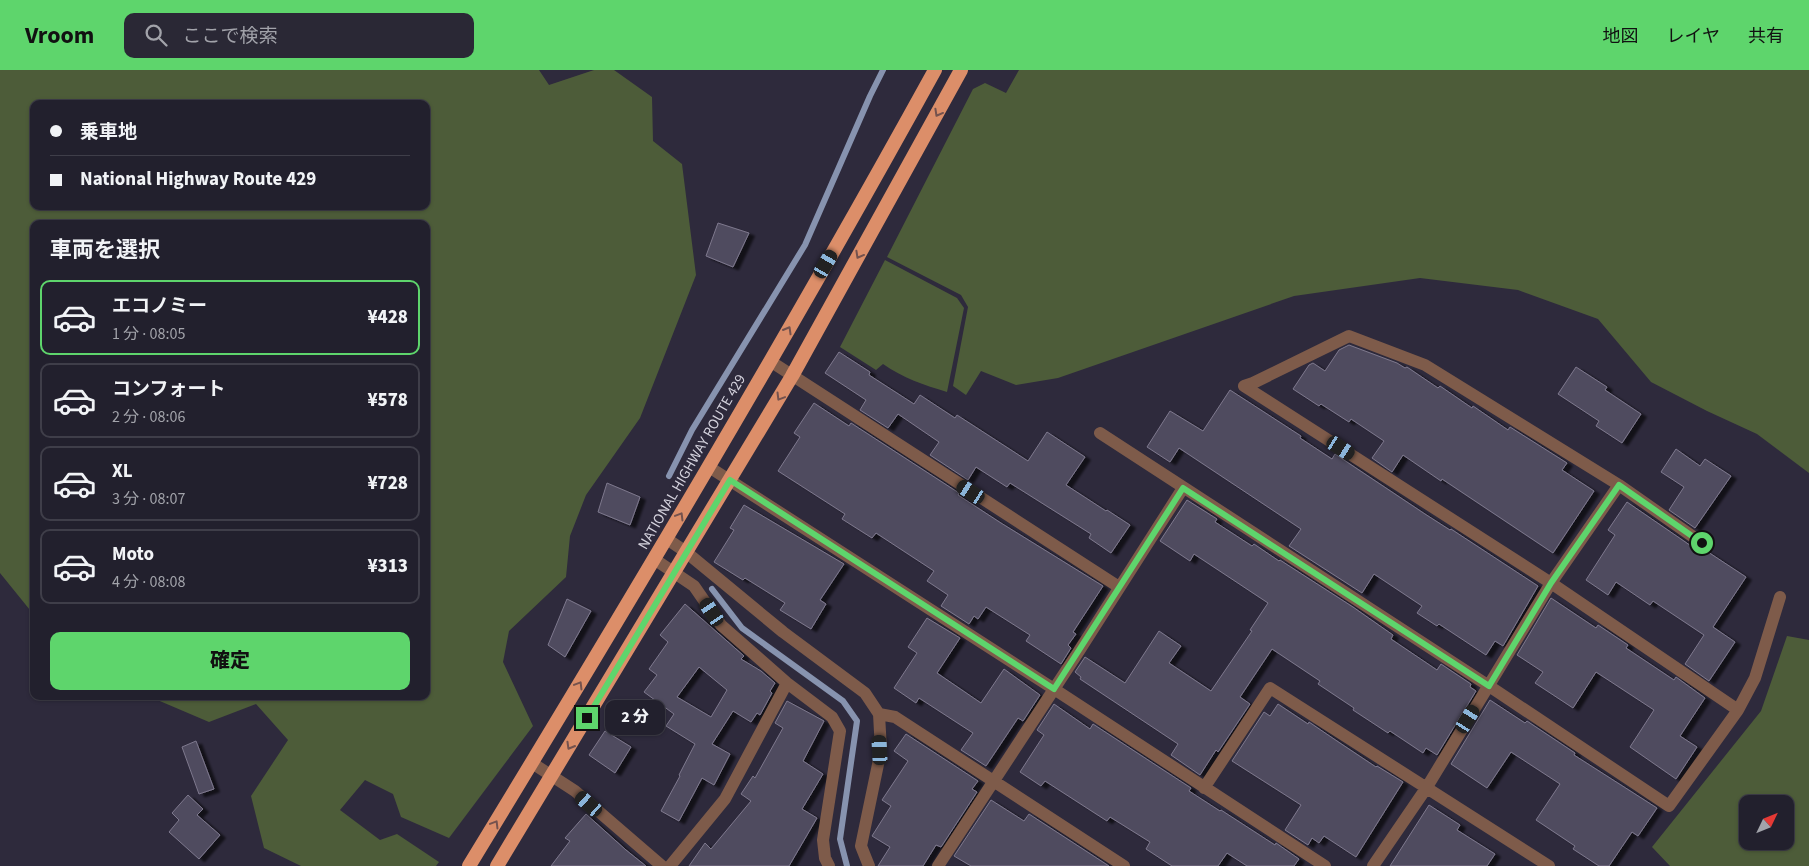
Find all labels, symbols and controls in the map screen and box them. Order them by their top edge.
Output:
search box [124,13,474,58]
text: Vroom [25,18,94,53]
icon: search [142,21,170,49]
text: ここで検索 [182,23,277,50]
text: 地図 [1603,24,1639,49]
text: レイヤ [1667,24,1720,49]
text: 共有 [1748,24,1784,49]
one-way arrow [934,107,944,116]
text: 乗車地 [80,119,137,146]
text: National Highway Route 429 [80,166,316,193]
text: 車両を選択 [50,234,160,266]
car [812,247,839,281]
one-way arrow [855,249,865,258]
text: エコノミー [112,293,207,320]
icon: car [52,295,97,340]
text: ¥428 [367,304,408,331]
text: 1 分 · 08:05 [112,323,185,345]
one-way arrow [782,326,792,335]
street label: NATIONAL HIGHWAY ROUTE 429 [633,370,751,554]
text: コンフォート [112,376,225,403]
icon: car [52,378,97,423]
text: ¥578 [367,387,408,414]
one-way arrow [776,391,786,400]
text: 2 分 · 08:06 [112,406,185,428]
car [1324,434,1357,462]
text: XL [112,458,133,485]
icon: car [52,461,97,506]
text: ¥728 [367,470,408,497]
car [954,478,987,506]
text: 3 分 · 08:07 [112,488,185,510]
one-way arrow [674,512,684,521]
route start [1691,532,1713,554]
text: Moto [112,541,154,568]
icon: car [52,544,97,589]
text: ¥313 [367,553,408,580]
text: 4 分 · 08:08 [112,571,185,593]
car [697,595,726,629]
button: 確定 [50,632,410,690]
one-way arrow [572,682,582,691]
callout: 2 分 [604,700,664,736]
car [1453,702,1482,736]
text: 2 分 [621,706,649,728]
route end [576,707,598,729]
car [871,735,888,765]
one-way arrow [566,741,576,750]
car [572,788,605,820]
north arrow [1739,795,1794,850]
map controls [1739,795,1794,850]
one-way arrow [488,821,498,830]

